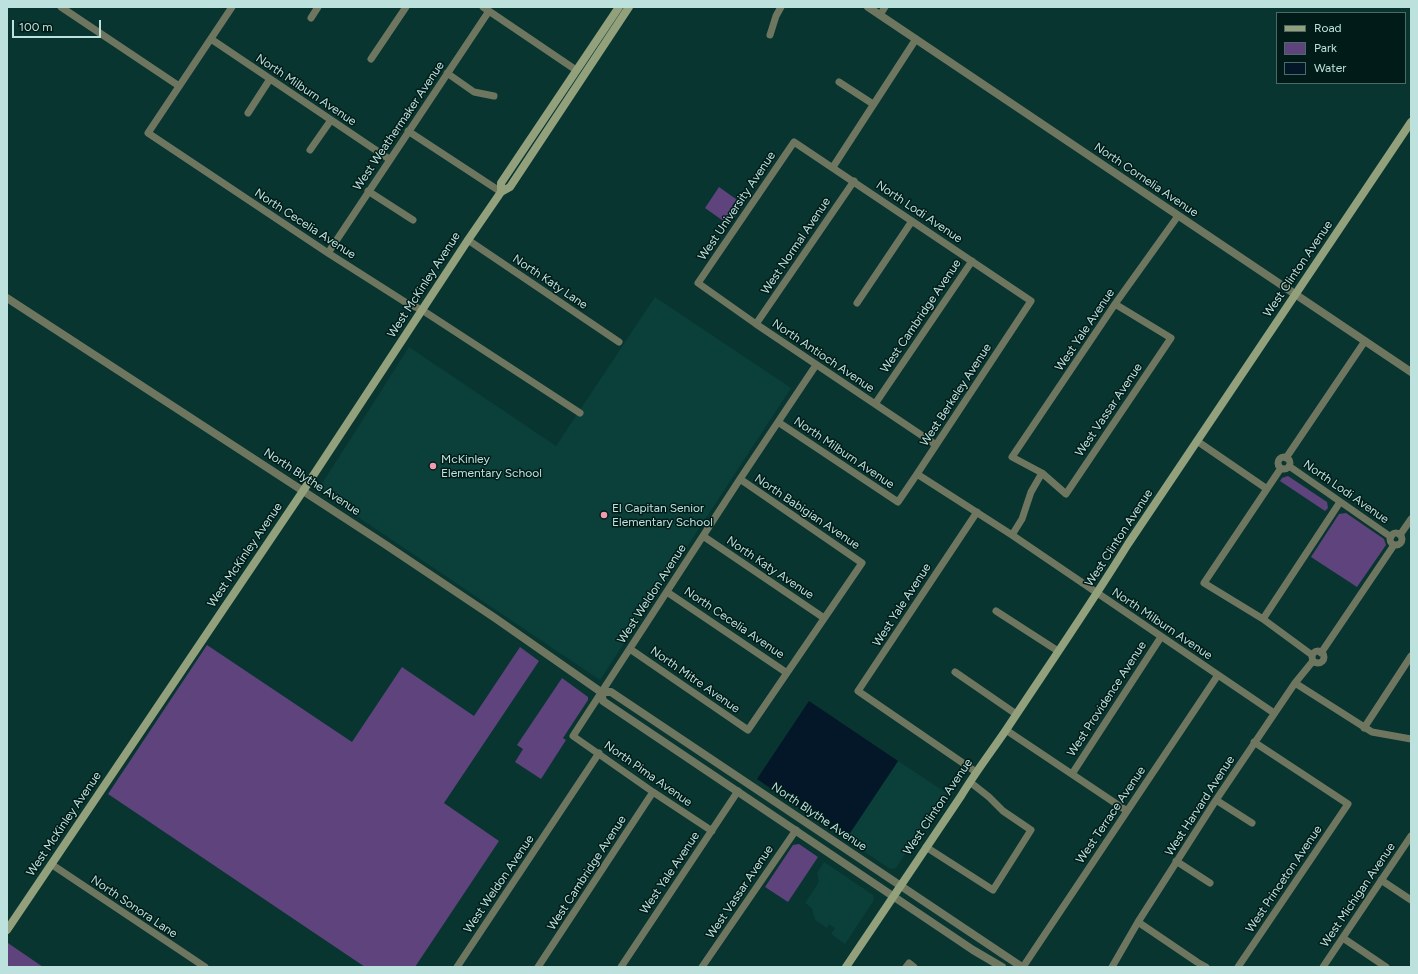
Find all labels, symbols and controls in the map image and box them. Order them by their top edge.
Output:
scale bar [14,12,103,38]
legend [1276,12,1406,84]
text: 100 m [19,20,53,34]
text: Road [1314,21,1342,35]
text: Park [1314,41,1337,55]
street label: North Milburn Avenue [253,51,359,129]
street label: West Weathermaker Avenue [350,59,448,193]
text: Water [1314,61,1346,75]
street label: North Cornelia Avenue [1091,140,1201,220]
street label: West University Avenue [695,149,779,263]
street label: North Lodi Avenue [873,178,965,246]
street label: North Cecelia Avenue [252,186,358,262]
street label: West Normal Avenue [758,195,834,297]
street label: West Clinton Avenue [1260,218,1336,320]
street label: West McKinley Avenue [384,229,464,341]
street label: North Katy Lane [510,252,590,312]
street label: West Cambridge Avenue [878,257,964,375]
street label: West Yale Avenue [1052,286,1118,374]
street label: North Antioch Avenue [769,316,877,396]
street label: West Berkeley Avenue [917,341,995,449]
street label: West Vassar Avenue [1072,361,1146,459]
street label: North Milburn Avenue [791,414,897,492]
street label: North Blythe Avenue [261,445,363,519]
place label: McKinley Elementary School [441,452,542,480]
street label: North Lodi Avenue [1300,457,1392,527]
marker: McKinley Elementary School [428,461,438,471]
street label: North Babigian Avenue [752,471,862,553]
street label: West Clinton Avenue [1082,487,1156,589]
street label: West McKinley Avenue [205,500,285,610]
place label: El Capitan Senior Elementary School [612,501,713,529]
marker: El Capitan Senior Elementary School [599,510,609,520]
street label: North Katy Avenue [724,533,816,603]
street label: West Weldon Avenue [615,542,689,646]
street label: West Yale Avenue [870,561,934,649]
street label: North Cecelia Avenue [681,584,787,662]
street label: North Milburn Avenue [1109,585,1215,663]
street label: West Providence Avenue [1064,639,1150,759]
street label: North Mitre Avenue [647,644,743,716]
street label: North Pima Avenue [601,738,695,810]
street label: West Harvard Avenue [1162,753,1238,859]
street label: West Clinton Avenue [900,756,976,858]
street label: West Terrace Avenue [1073,764,1149,866]
street label: West McKinley Avenue [24,769,104,879]
street label: North Blythe Avenue [769,780,869,854]
street label: West Cambridge Avenue [545,813,629,933]
street label: West Princeton Avenue [1243,823,1325,935]
street label: West Yale Avenue [637,829,703,917]
street label: West Weldon Avenue [461,832,537,936]
street label: West Michigan Avenue [1318,840,1398,950]
street label: West Vassar Avenue [703,843,777,941]
street label: North Sonora Lane [88,873,180,941]

